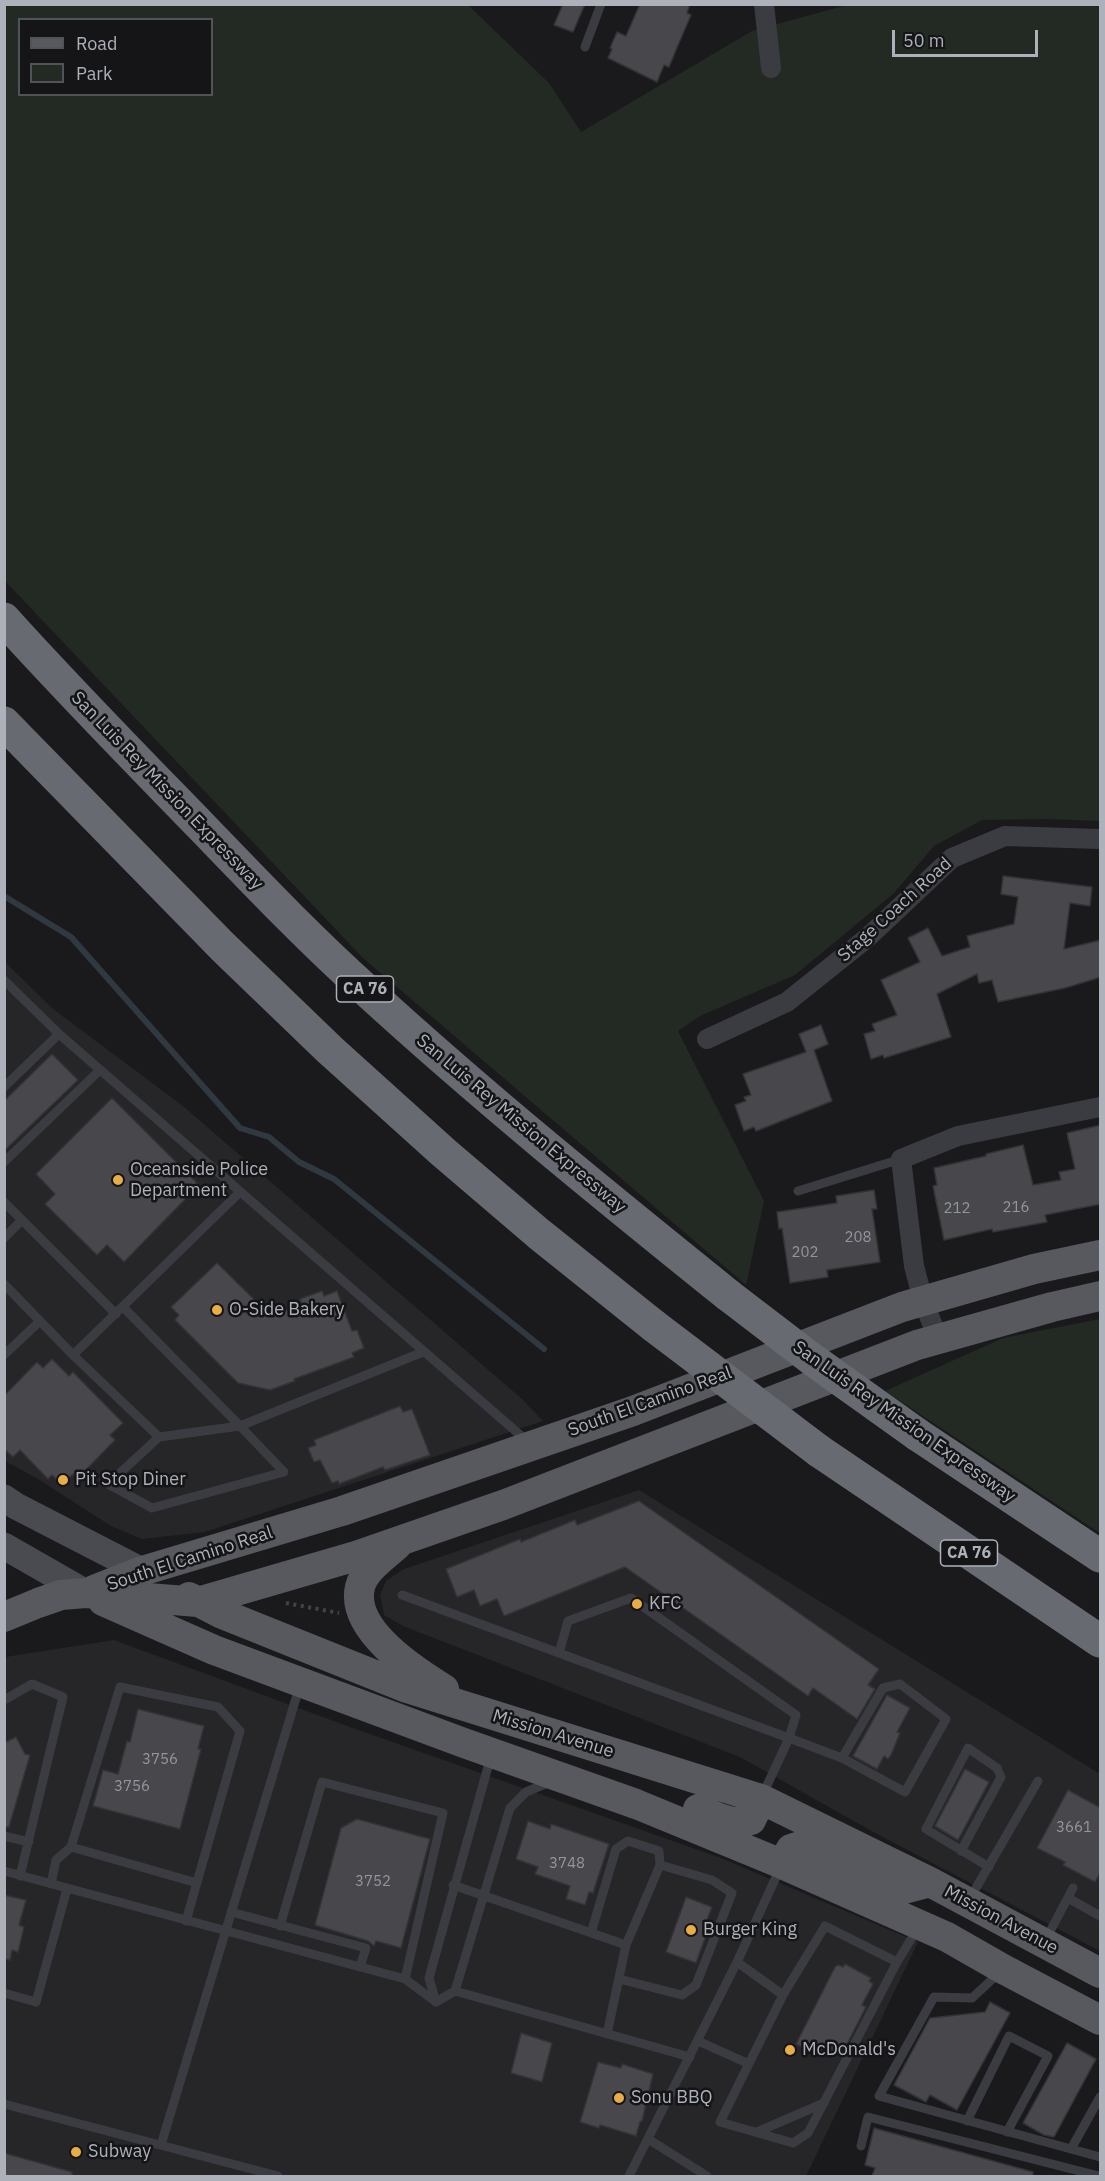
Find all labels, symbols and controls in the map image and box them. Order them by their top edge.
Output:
legend [18,18,213,96]
scale bar [895,18,1040,56]
text: 50 m [903,29,945,52]
text: Road [76,32,117,55]
text: Park [76,62,112,85]
street label: San Luis Rey Mission Expressway [67,688,267,894]
street label: Stage Coach Road [834,853,956,967]
road number: CA 76 [336,976,394,1002]
street label: San Luis Rey Mission Expressway [412,1030,630,1218]
place label: Oceanside Police Department [130,1159,268,1202]
marker: Oceanside Police Department [111,1173,125,1187]
house number: 216 [1003,1199,1029,1217]
house number: 212 [944,1200,970,1218]
house number: 208 [845,1229,871,1247]
house number: 202 [792,1244,818,1262]
place label: O-Side Bakery [229,1299,345,1321]
marker: O-Side Bakery [210,1303,224,1317]
street label: San Luis Rey Mission Expressway [789,1337,1019,1507]
street label: South El Camino Real [565,1362,735,1442]
place label: Pit Stop Diner [75,1469,186,1491]
marker: Pit Stop Diner [56,1473,70,1487]
street label: South El Camino Real [105,1522,275,1596]
road number: CA 76 [940,1540,998,1566]
place label: KFC [649,1593,681,1615]
marker: KFC [630,1597,644,1611]
street label: Mission Avenue [490,1705,616,1763]
house number: 3756 [142,1751,178,1769]
house number: 3756 [114,1778,150,1796]
house number: 3661 [1056,1819,1092,1837]
house number: 3748 [549,1855,585,1873]
house number: 3752 [355,1873,391,1891]
street label: Mission Avenue [940,1881,1062,1959]
place label: Burger King [703,1919,797,1941]
marker: Burger King [684,1923,698,1937]
place label: McDonald's [802,2039,896,2061]
marker: McDonald's [783,2043,797,2057]
place label: Sonu BBQ [631,2087,712,2109]
marker: Sonu BBQ [612,2091,626,2105]
place label: Subway [88,2141,151,2163]
marker: Subway [69,2145,83,2159]

